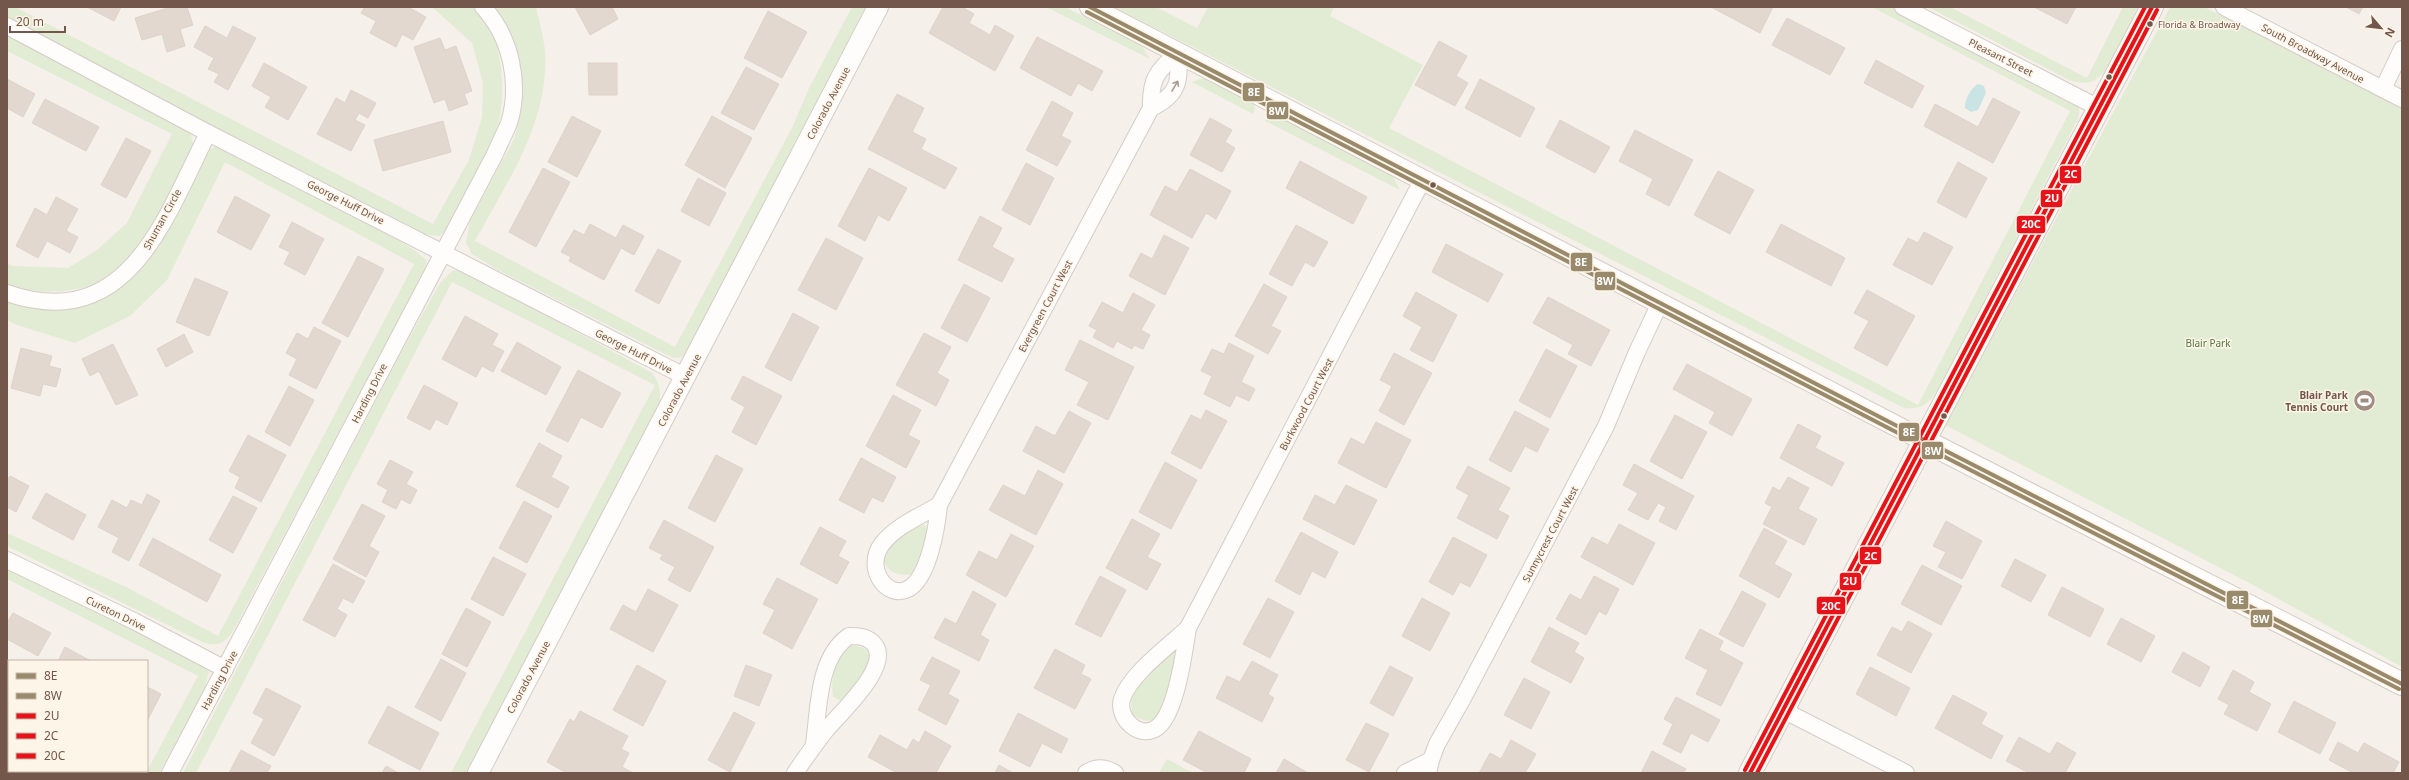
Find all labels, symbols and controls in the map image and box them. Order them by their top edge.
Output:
scale bar [10,8,65,34]
north arrow [2361,8,2401,48]
text: 20 m [16,13,44,30]
place label: Florida & Broadway [2158,18,2241,31]
marker: Florida & Broadway [2145,19,2155,29]
street label: South Broadway Avenue [2259,20,2367,86]
text: N [2382,25,2399,40]
street label: Pleasant Street [1966,35,2036,79]
street label: Colorado Avenue [803,64,853,142]
unlabelled marker [2104,72,2114,82]
one-way arrow [1172,80,1180,92]
line badge: 8E [1242,82,1265,102]
text: 8E [1248,84,1260,99]
line badge: 8W [1266,101,1289,120]
text: 8W [1269,103,1286,118]
line badge: 2C [2059,165,2082,184]
text: 2C [2064,166,2078,181]
street label: George Huff Drive [305,176,387,228]
unlabelled marker [1428,180,1438,190]
street label: Shuman Circle [140,186,185,252]
line badge: 2U [2040,189,2063,208]
text: 2U [2045,190,2059,205]
line badge: 20C [2016,215,2046,234]
text: 20C [2021,216,2041,231]
line badge: 8E [1570,252,1593,272]
text: 8E [1575,254,1587,269]
street label: Evergreen Court West [1015,257,1075,355]
line badge: 8W [1594,271,1616,291]
text: 8W [1597,273,1614,288]
street label: George Huff Drive [593,325,675,377]
park label: Blair Park [2185,336,2231,350]
street label: Colorado Avenue [654,351,704,429]
street label: Burkwood Court West [1276,355,1337,453]
street label: Harding Drive [348,360,390,425]
place label: Blair Park Tennis Court [2285,388,2349,414]
sports icon: Blair Park Tennis Court [2351,388,2377,414]
unlabelled marker [1939,411,1949,421]
line badge: 8E [1898,422,1920,442]
text: 8E [1903,424,1915,439]
line badge: 8W [1921,441,1944,460]
text: 8W [1925,443,1942,458]
street label: Sunnycrest Court West [1519,483,1581,584]
line badge: 2C [1859,546,1882,565]
text: 2C [1864,548,1878,563]
line badge: 2U [1839,572,1862,591]
text: 2U [1843,573,1857,588]
line badge: 8E [2226,590,2249,610]
street label: Cureton Drive [84,592,149,634]
text: 8E [2232,592,2244,607]
line badge: 20C [1816,596,1846,615]
text: 20C [1821,598,1841,613]
line badge: 8W [2250,609,2273,628]
text: 8W [2253,611,2270,626]
street label: Colorado Avenue [503,638,553,716]
street label: Harding Drive [197,648,241,712]
legend [8,660,148,772]
text: 8E [44,667,58,684]
text: 8W [44,687,62,704]
text: 2U [44,707,60,724]
text: 2C [44,727,59,744]
text: 20C [44,747,66,764]

